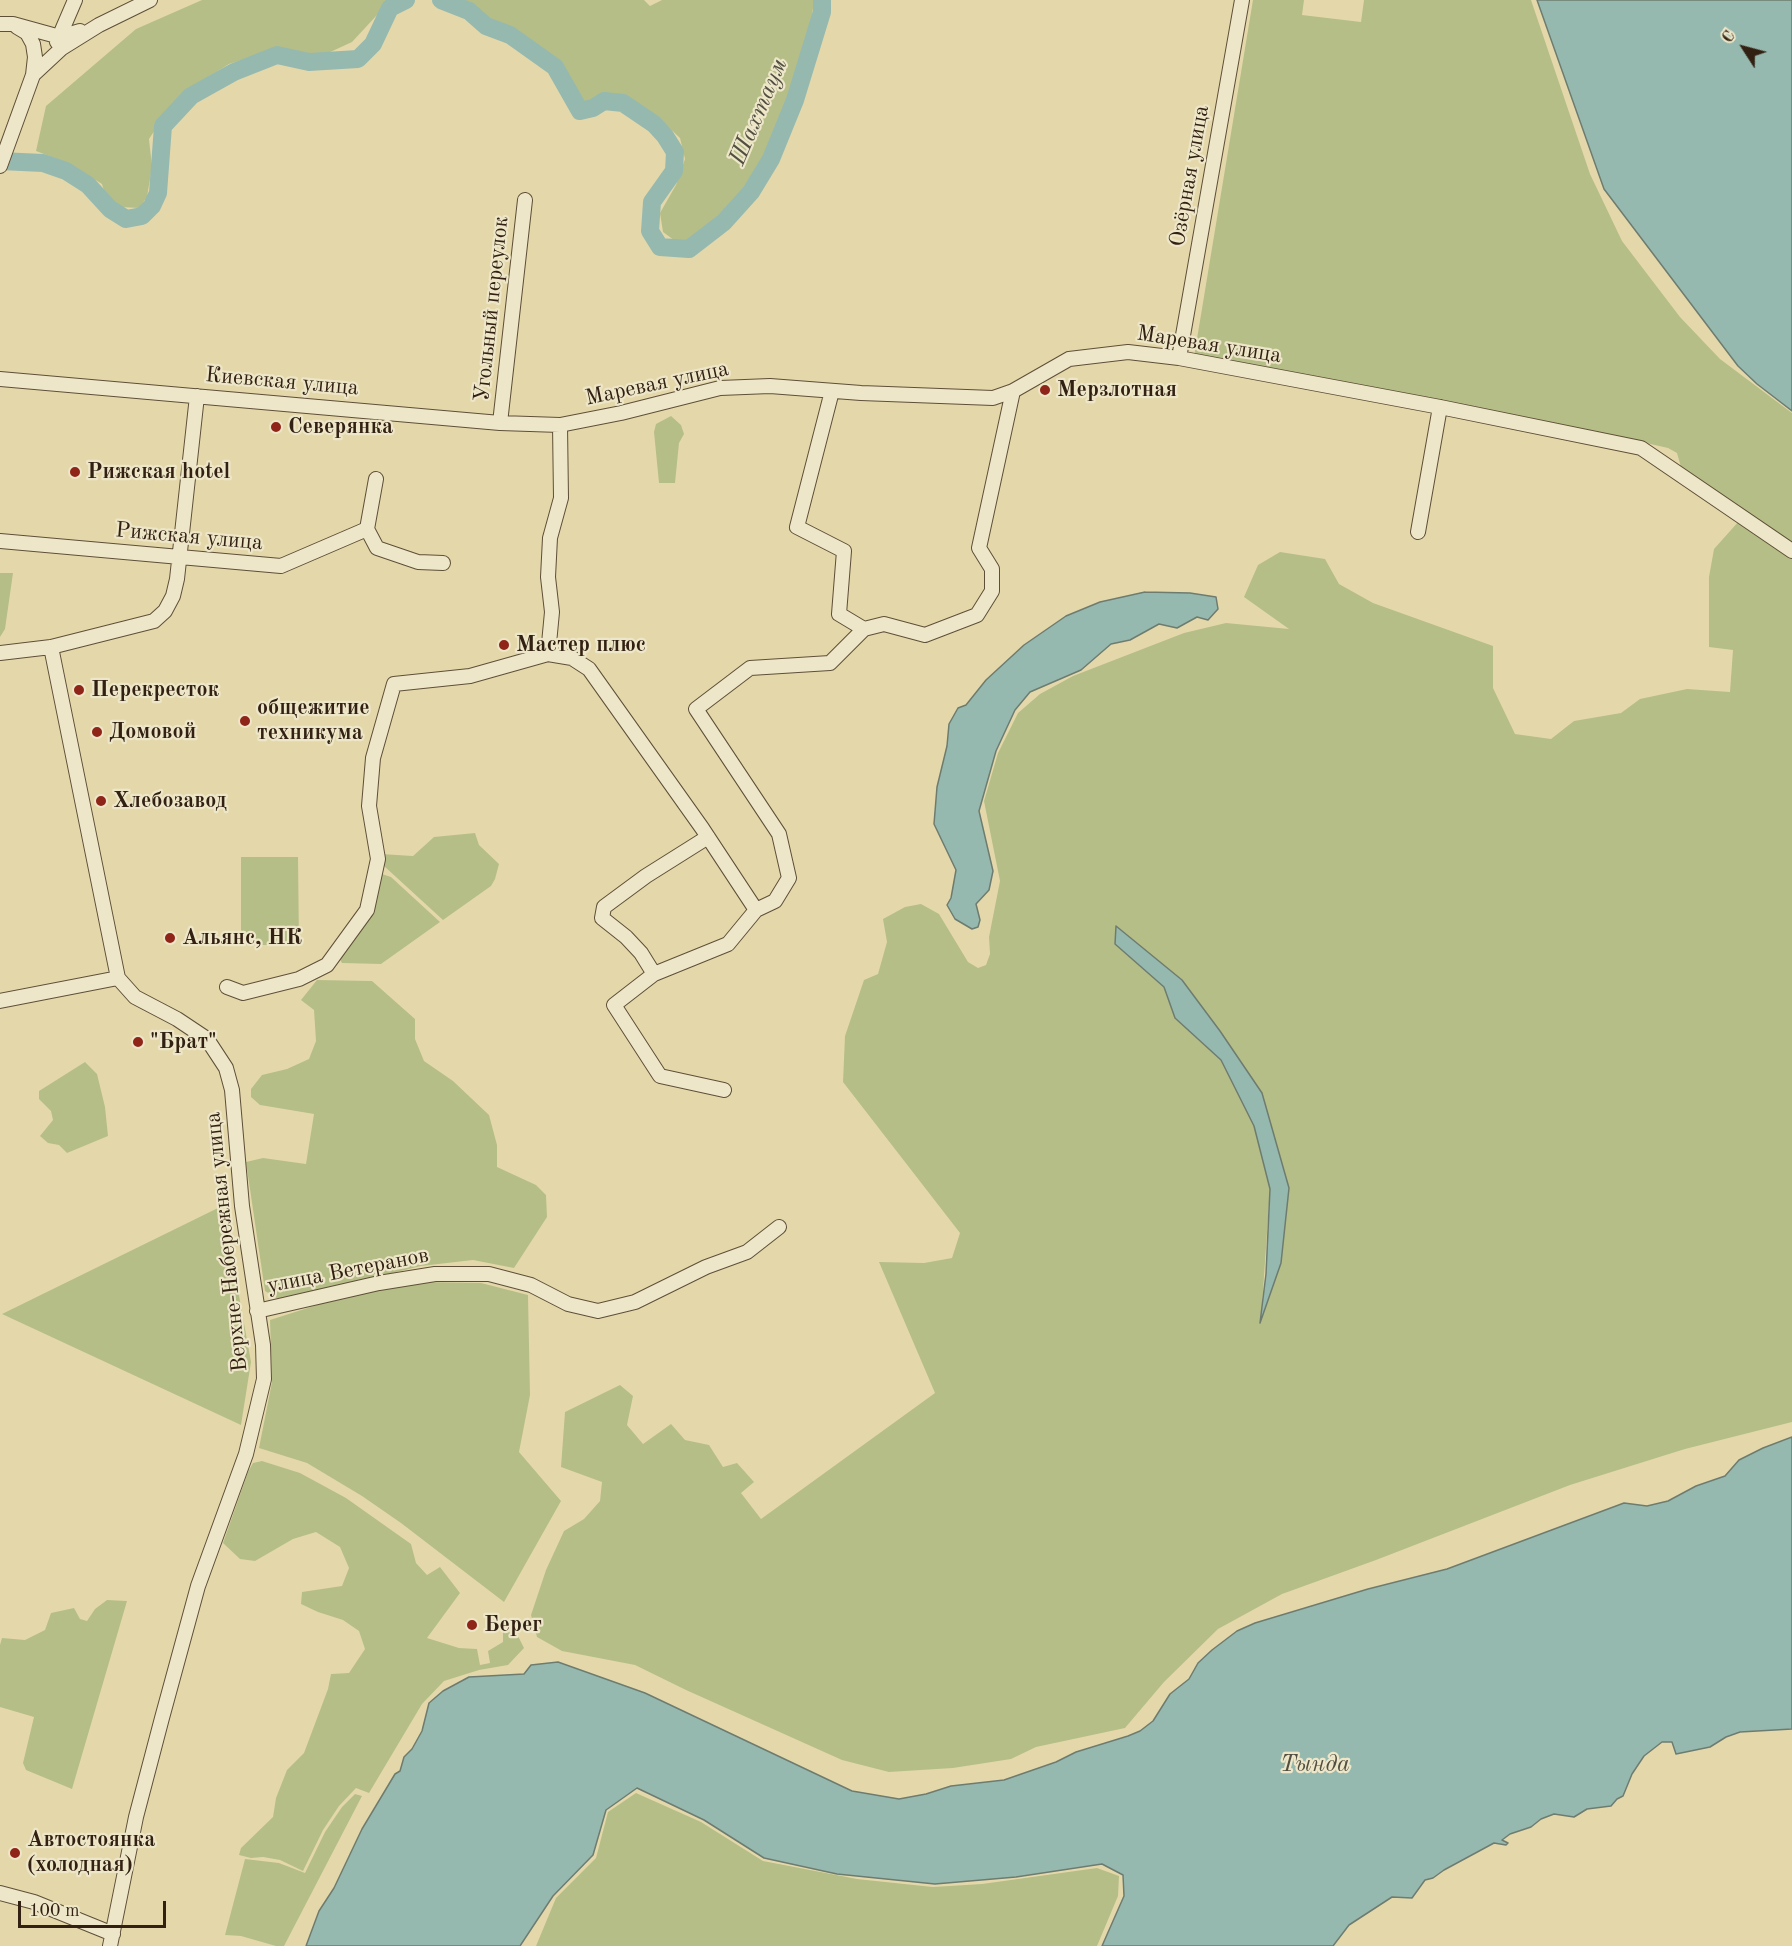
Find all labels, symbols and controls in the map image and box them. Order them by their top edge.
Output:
north arrow [1714,18,1774,78]
text: С [1720,28,1739,46]
water label: Шахтаум [724,54,794,170]
street label: Озёрная улица [1165,103,1215,249]
street label: Угольный переулок [469,215,515,403]
street label: Маревая улица [1135,321,1283,369]
street label: Маревая улица [583,356,731,412]
street label: Киевская улица [204,362,360,402]
place label: Мерзлотная [1057,377,1177,403]
marker: Мерзлотная [1038,383,1052,397]
place label: Северянка [288,414,393,440]
marker: Северянка [269,420,283,434]
place label: Рижская hotel [87,459,230,485]
marker: Рижская hotel [68,465,82,479]
street label: Рижская улица [114,517,264,557]
place label: Мастер плюс [516,632,646,658]
marker: Мастер плюс [497,638,511,652]
place label: Перекресток [91,677,219,703]
marker: Перекресток [72,683,86,697]
place label: общежитие техникума [257,695,370,746]
marker: общежитие техникума [238,714,252,728]
place label: Домовой [109,719,196,745]
marker: Домовой [90,725,104,739]
place label: Хлебозавод [113,788,227,814]
marker: Хлебозавод [94,794,108,808]
place label: Альянс, НК [182,925,302,951]
marker: Альянс, НК [163,931,177,945]
place label: "Брат" [150,1029,217,1055]
marker: "Брат" [131,1035,145,1049]
street label: Верхне-Набережная улица [200,1111,254,1373]
street label: улица Ветеранов [265,1242,431,1300]
place label: Берег [484,1612,542,1638]
marker: Берег [465,1618,479,1632]
water label: Тында [1280,1751,1350,1779]
place label: Автостоянка (холодная) [27,1827,155,1879]
marker: Автостоянка (холодная) [8,1846,22,1860]
scale bar [21,1889,170,1927]
text: 100 m [29,1902,80,1920]

